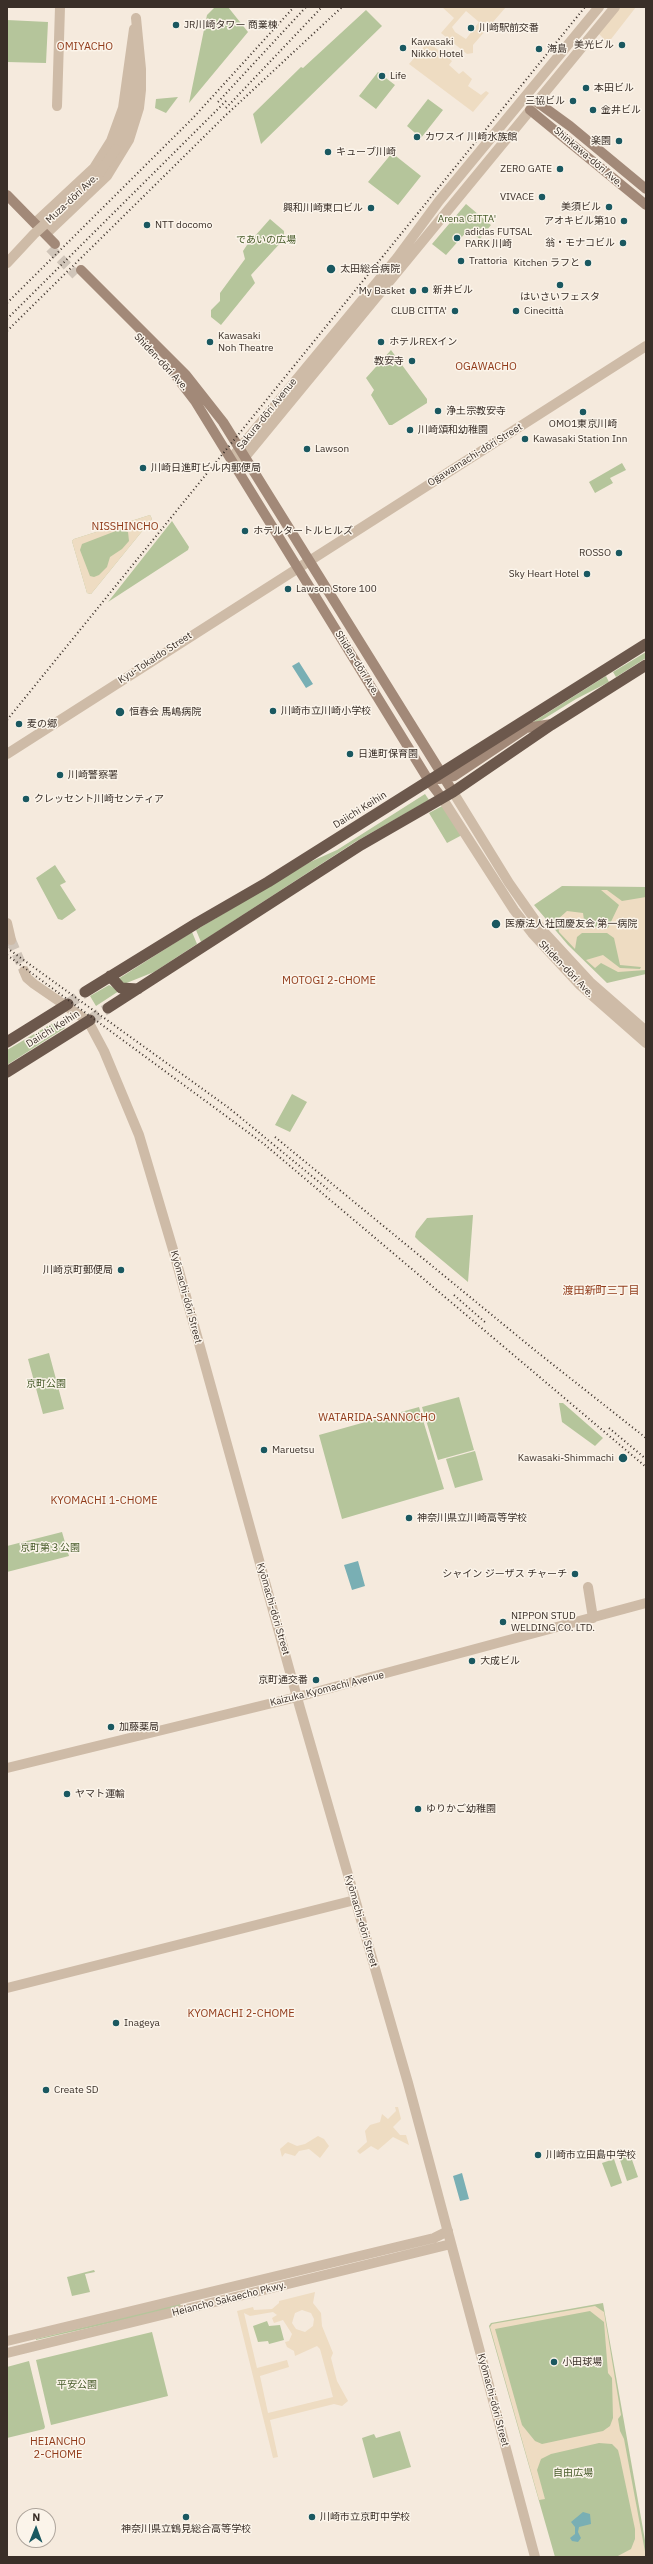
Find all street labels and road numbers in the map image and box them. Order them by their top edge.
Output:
street label: Shinkawa-dōri Ave. [551,125,625,189]
street label: Muza-dōri Ave. [43,172,101,226]
street label: Shiden-dōri Ave. [131,331,191,393]
street label: Sakura-dōri Avenue [235,376,299,452]
street label: Ogawamachi-dōri Street [425,421,525,489]
street label: Shiden-dōri Ave. [332,628,382,698]
street label: Kyu-Tokaido Street [116,630,194,686]
street label: Daiichi Keihin [331,789,389,831]
street label: Shiden-dōri Ave. [536,938,596,1000]
street label: Daiichi Keihin [24,1008,82,1050]
street label: Kyōmachi-dōri Street [168,1249,204,1345]
street label: Kyōmachi-dōri Street [254,1561,292,1657]
street label: Kaizuka Kyomachi Avenue [269,1669,385,1709]
street label: Kyōmachi-dōri Street [342,1873,380,1969]
street label: Heiancho Sakaecho Pkwy. [171,2279,287,2319]
street label: Kyōmachi-dōri Street [475,2352,511,2448]

